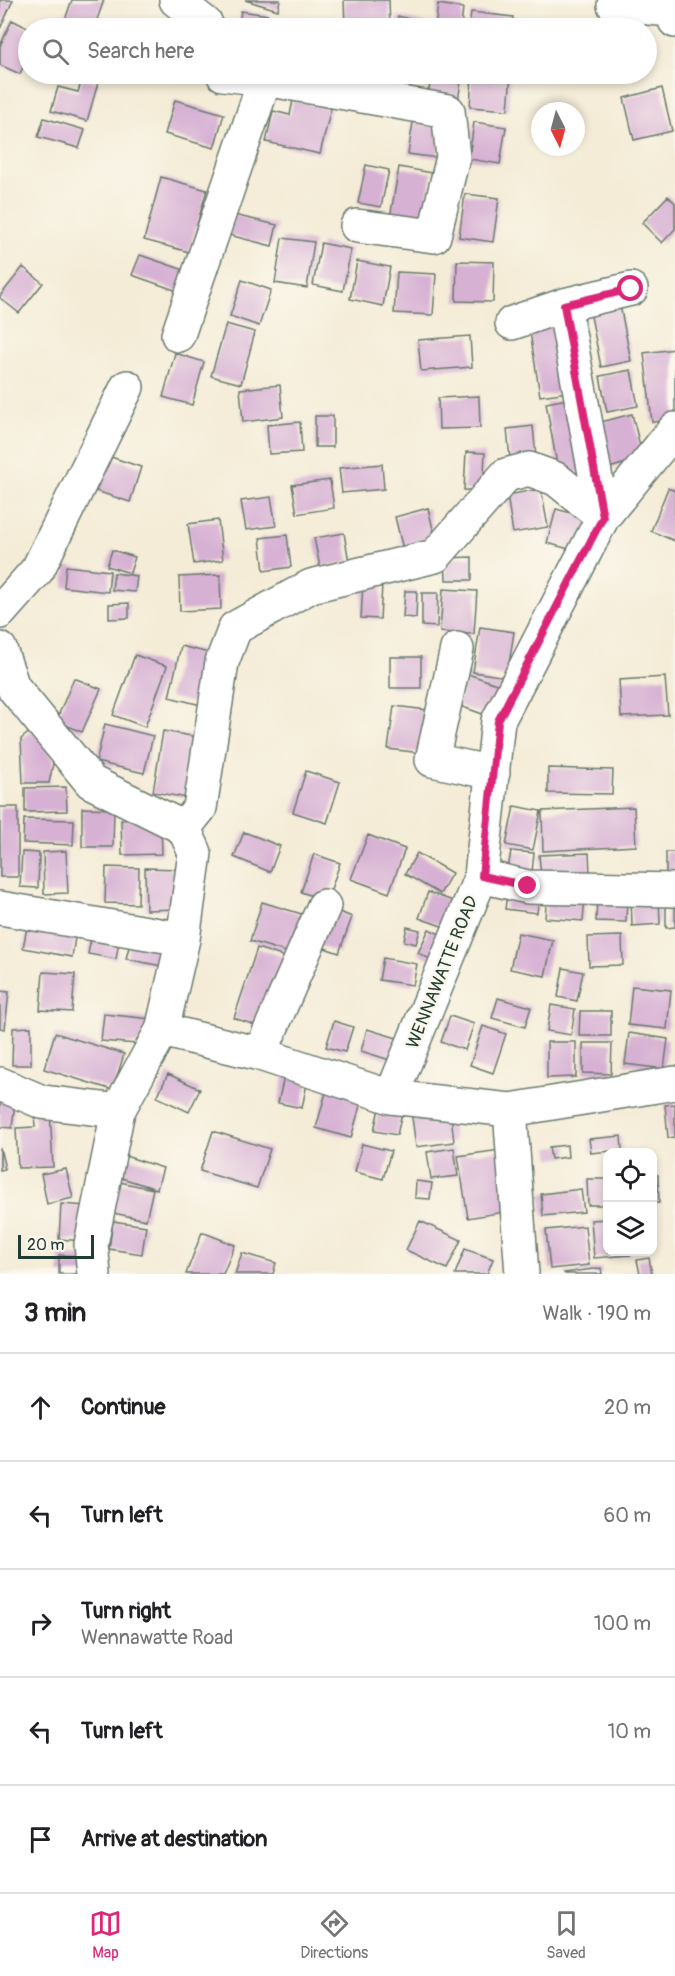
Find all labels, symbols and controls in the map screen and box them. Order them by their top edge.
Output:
search box [18,18,657,84]
icon: search [39,35,72,68]
text: Search here [87,37,194,65]
north arrow [531,102,585,156]
route start [617,275,643,301]
route end [514,872,540,898]
street label: WENNAWATTE ROAD [401,892,484,1052]
map controls [603,1148,657,1256]
button: locate [603,1148,657,1202]
button: layers [603,1202,657,1256]
scale bar [18,1232,94,1260]
text: 20 m [27,1235,65,1255]
text: 3 min [24,1297,86,1329]
text: Walk · 190 m [543,1301,651,1326]
icon: ahead [24,1391,57,1424]
text: Continue [81,1393,165,1421]
text: 20 m [604,1395,651,1420]
icon: left [24,1499,57,1532]
text: Turn left [81,1501,163,1529]
text: 60 m [604,1503,651,1528]
text: Turn right [81,1597,171,1625]
icon: right [24,1607,57,1640]
text: 100 m [594,1611,651,1636]
text: Wennawatte Road [81,1625,233,1650]
icon: left [24,1715,57,1748]
text: Turn left [81,1717,163,1745]
text: 10 m [607,1719,651,1744]
icon: arrive [24,1823,57,1856]
text: Arrive at destination [81,1825,267,1853]
tab: Map [89,1907,122,1963]
tab: Directions [300,1907,368,1963]
tab: Saved [546,1907,586,1963]

